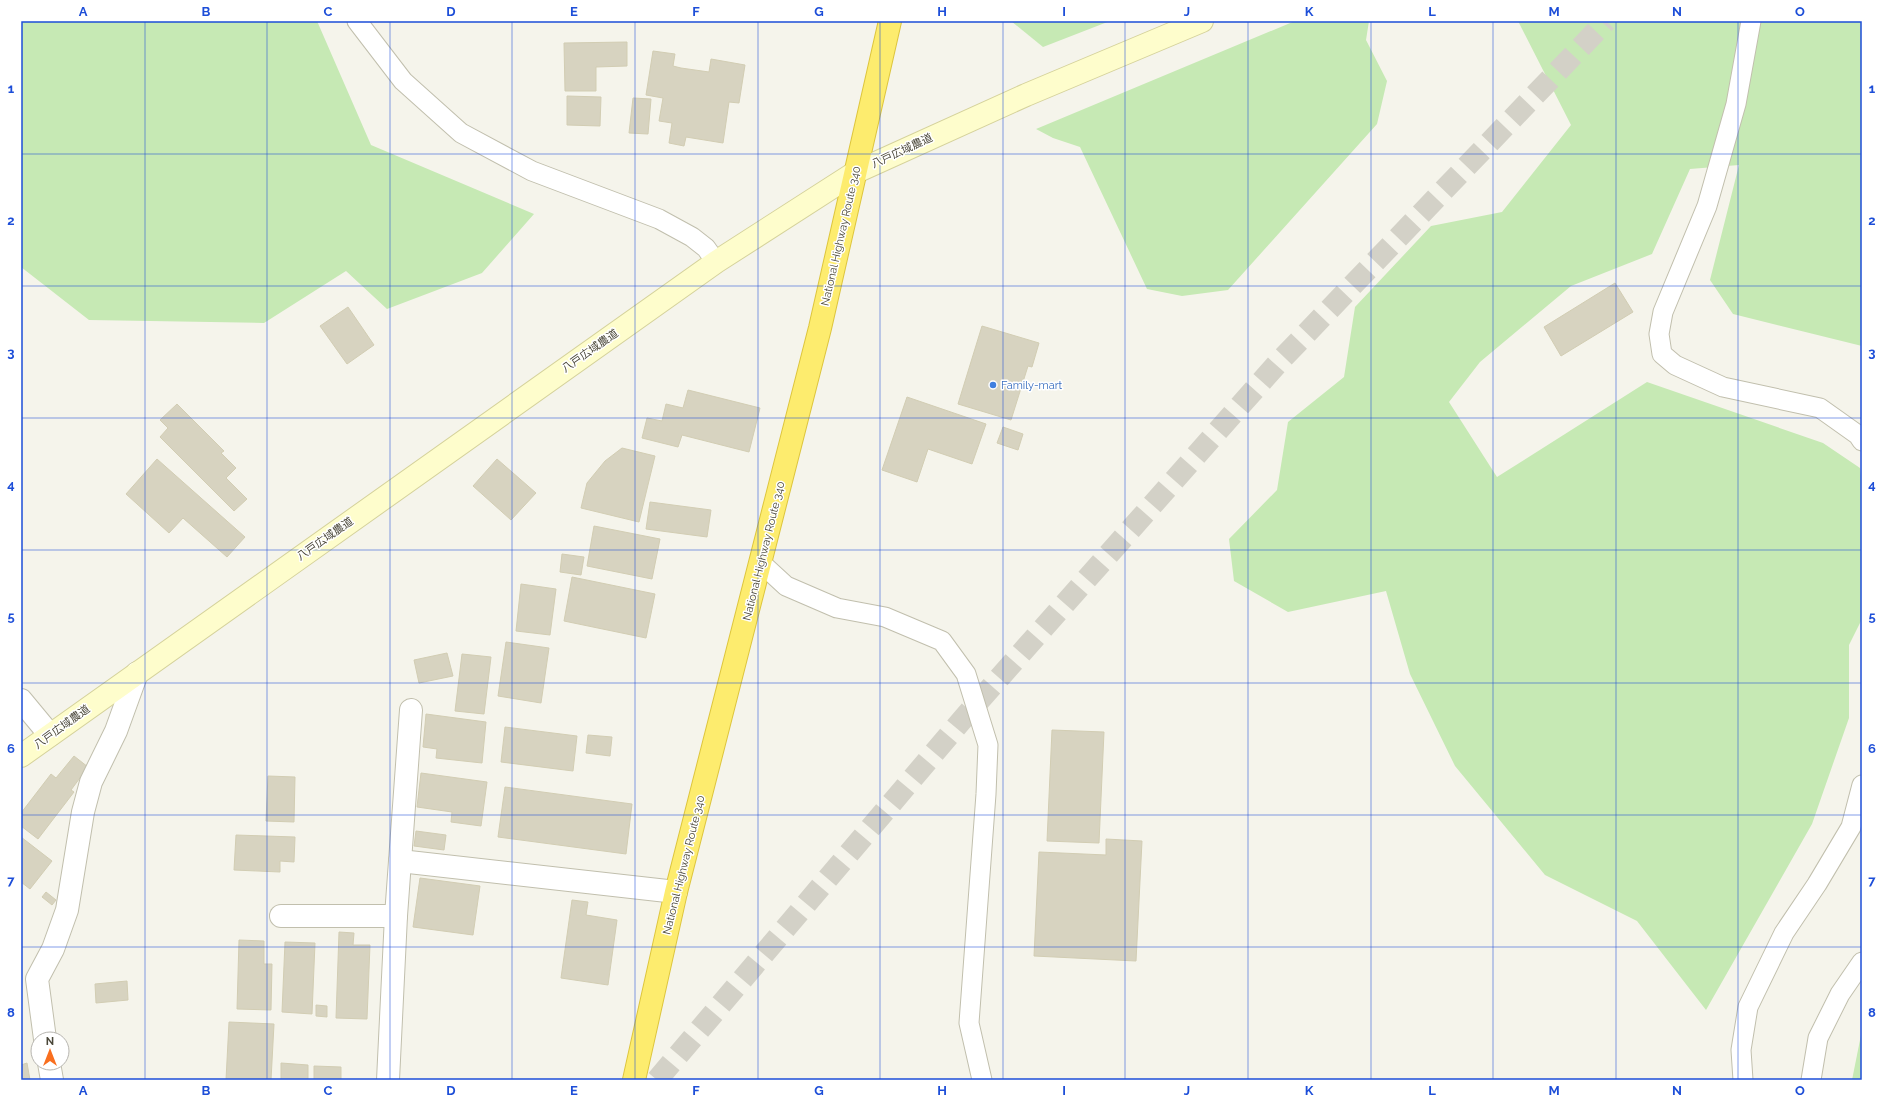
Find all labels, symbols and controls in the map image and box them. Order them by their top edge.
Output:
text: A [79,4,88,19]
text: B [202,4,211,19]
text: C [324,4,333,19]
text: D [446,4,456,19]
text: E [570,4,578,19]
text: F [692,4,700,19]
text: G [814,4,824,19]
text: H [937,4,947,19]
text: I [1062,4,1066,19]
text: J [1184,4,1190,19]
text: K [1305,4,1314,19]
text: L [1428,4,1436,19]
text: M [1548,4,1560,19]
text: N [1672,4,1682,19]
text: O [1795,4,1805,19]
text: 1 [8,81,15,96]
text: 1 [1869,81,1876,96]
street label: 八戸広域農道 [869,131,935,171]
street label: National Highway Route 340 [819,165,863,307]
text: 2 [7,213,15,228]
text: 2 [1868,213,1876,228]
street label: 八戸広域農道 [559,327,621,375]
text: 3 [7,345,15,360]
text: 3 [1868,345,1876,360]
place label: Family-mart [1001,379,1063,392]
marker: Family-mart [988,380,998,390]
text: 4 [7,477,15,492]
text: 4 [1868,477,1876,492]
street label: National Highway Route 340 [740,480,788,622]
street label: 八戸広域農道 [294,515,356,563]
text: 5 [7,609,15,624]
text: 5 [1868,609,1876,624]
street label: 八戸広域農道 [31,702,93,752]
text: 6 [7,741,15,756]
text: 6 [1868,741,1876,756]
street label: National Highway Route 340 [660,794,708,936]
text: 7 [7,873,15,888]
text: 7 [1868,873,1876,888]
text: 8 [7,1005,15,1020]
text: 8 [1868,1005,1876,1020]
north arrow [30,1031,70,1071]
text: N [46,1035,54,1048]
text: A [79,1083,88,1098]
text: B [202,1083,211,1098]
text: C [324,1083,333,1098]
text: D [446,1083,456,1098]
text: E [570,1083,578,1098]
text: F [692,1083,700,1098]
text: G [814,1083,824,1098]
text: H [937,1083,947,1098]
text: I [1062,1083,1066,1098]
text: J [1184,1083,1190,1098]
text: K [1305,1083,1314,1098]
text: L [1428,1083,1436,1098]
text: M [1548,1083,1560,1098]
text: N [1672,1083,1682,1098]
text: O [1795,1083,1805,1098]

